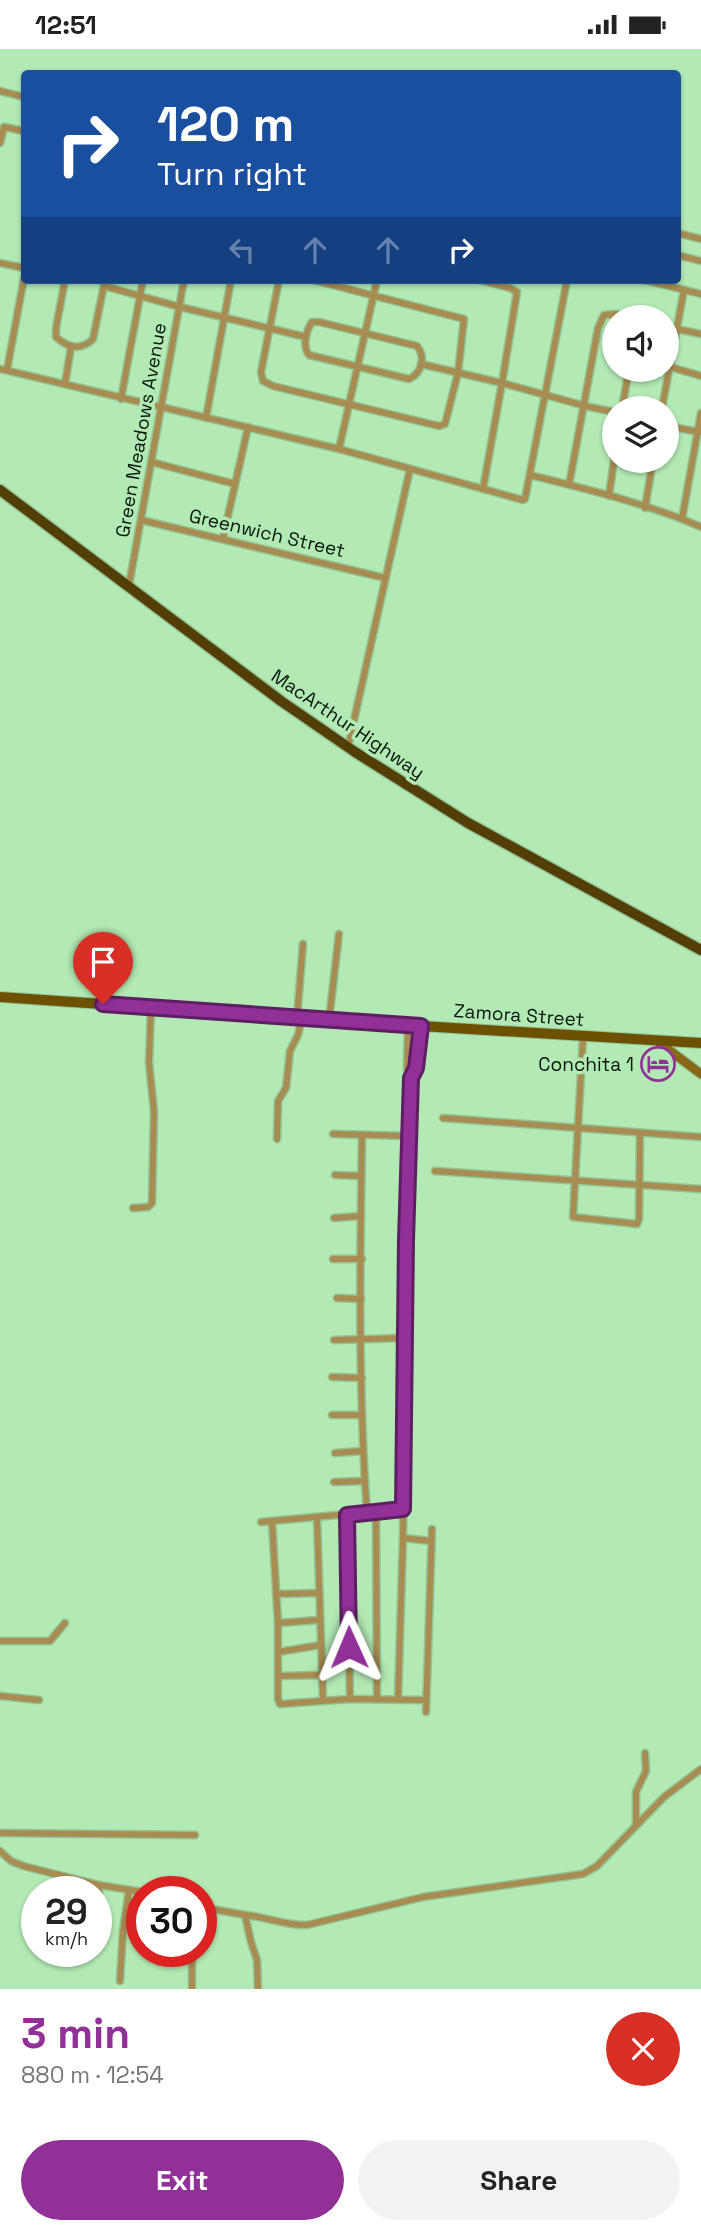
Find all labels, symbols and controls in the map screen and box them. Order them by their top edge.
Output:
text: 12:51 [35,8,97,42]
text: 120 m [157,93,294,155]
icon: right [42,98,133,189]
text: Turn right [157,154,307,194]
icon: left [223,231,261,269]
icon: ahead [296,231,334,269]
icon: ahead [369,231,407,269]
icon: right [442,231,480,269]
map controls [602,305,679,473]
button: sound [602,305,679,382]
street label: Green Meadows Avenue [110,321,172,539]
button: layers [602,396,679,473]
street label: Greenwich Street [187,503,347,563]
street label: MacArthur Highway [267,663,429,785]
pin [73,932,133,1004]
icon: arrive [84,943,122,981]
street label: Zamora Street [453,998,585,1032]
hotel icon: Conchita 1 [639,1045,677,1083]
place label: Conchita 1 [538,1052,634,1077]
position arrow [312,1610,386,1684]
speed limit sign: 30 [126,1876,217,1967]
text: 29 [45,1890,88,1934]
text: km/h [45,1927,88,1950]
text: 3 min [21,2007,130,2060]
button: close [606,2012,680,2086]
text: 880 m · 12:54 [21,2060,164,2090]
button: Exit [21,2140,344,2220]
button: Share [358,2140,680,2220]

